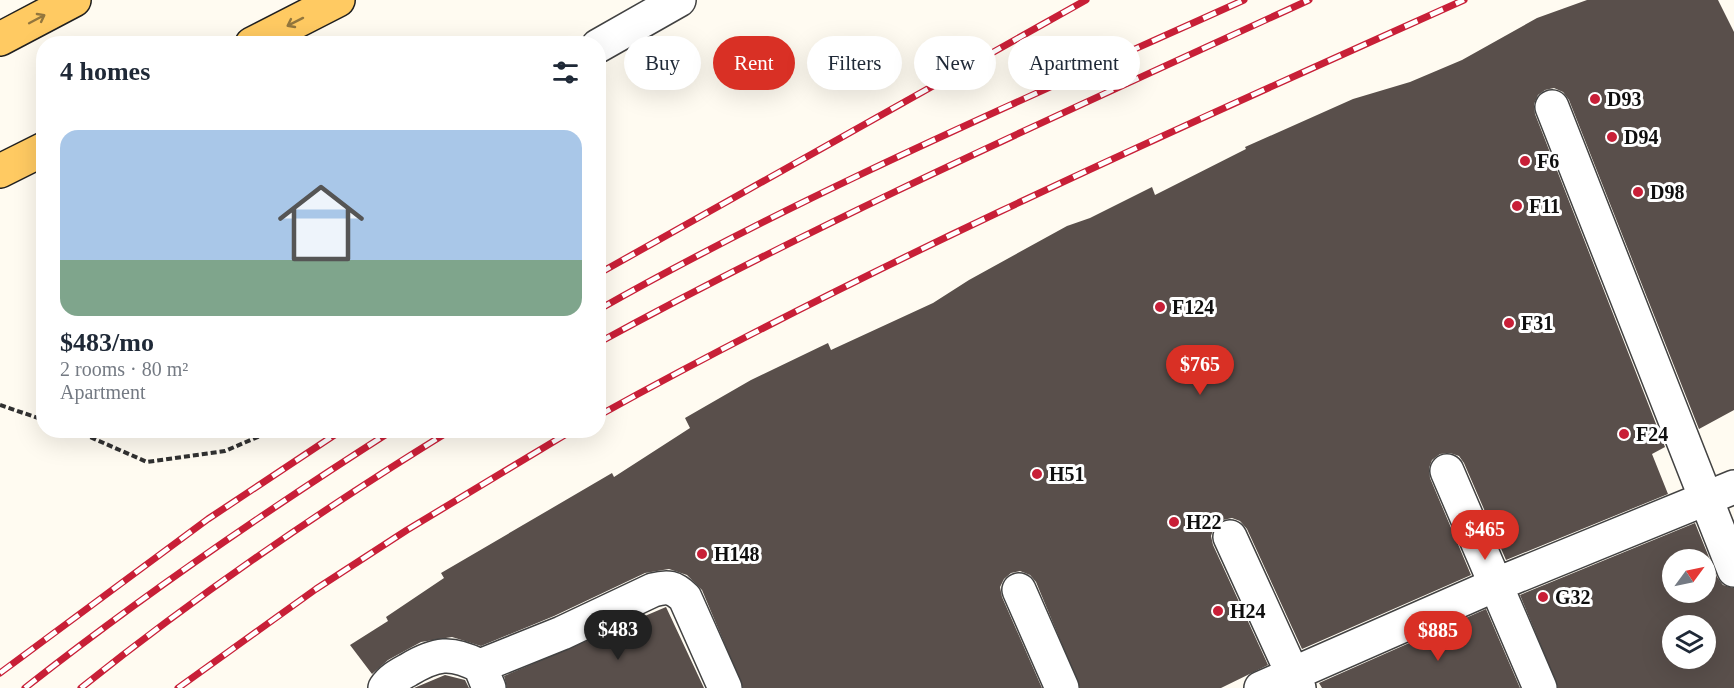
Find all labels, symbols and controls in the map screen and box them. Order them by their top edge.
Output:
one-way arrow [28,13,45,25]
one-way arrow [286,16,304,28]
chip: Buy [624,36,701,90]
chip: Rent [713,36,795,90]
chip: Filters [807,36,902,90]
chip: New [914,36,996,90]
chip: Apartment [1008,36,1140,90]
icon: filters [549,56,582,89]
text: 4 homes [60,57,150,86]
place label: D93 [1607,88,1641,110]
marker: D93 [1588,92,1602,106]
place label: D94 [1624,126,1658,148]
marker: D94 [1605,130,1619,144]
place label: F6 [1537,150,1559,172]
marker: F6 [1518,154,1532,168]
icon: home [267,169,375,277]
place label: D98 [1650,181,1684,203]
marker: D98 [1631,185,1645,199]
place label: F11 [1529,195,1560,217]
marker: F11 [1510,199,1524,213]
place label: F124 [1172,296,1214,318]
marker: F124 [1153,300,1167,314]
place label: F31 [1521,312,1553,334]
marker: F31 [1502,316,1516,330]
text: $483/mo [60,328,154,357]
pin: $765 [1164,345,1236,396]
text: $765 [1180,353,1220,375]
text: 2 rooms · 80 m² [60,358,188,380]
text: Apartment [60,381,146,403]
place label: F24 [1636,423,1668,445]
marker: F24 [1617,427,1631,441]
place label: H51 [1049,463,1085,485]
marker: H51 [1030,467,1044,481]
pin: $465 [1449,510,1521,561]
place label: H22 [1186,511,1222,533]
marker: H22 [1167,515,1181,529]
text: $465 [1465,518,1505,540]
place label: H148 [714,543,760,565]
marker: H148 [695,547,709,561]
north arrow [1662,549,1716,603]
map controls [1662,549,1716,669]
place label: G32 [1555,586,1591,608]
marker: G32 [1536,590,1550,604]
place label: H24 [1230,600,1266,622]
marker: H24 [1211,604,1225,618]
pin: $483 [582,610,654,661]
pin: $885 [1402,611,1474,662]
button: layers [1662,615,1716,669]
text: $483 [598,618,638,640]
text: $885 [1418,619,1458,641]

